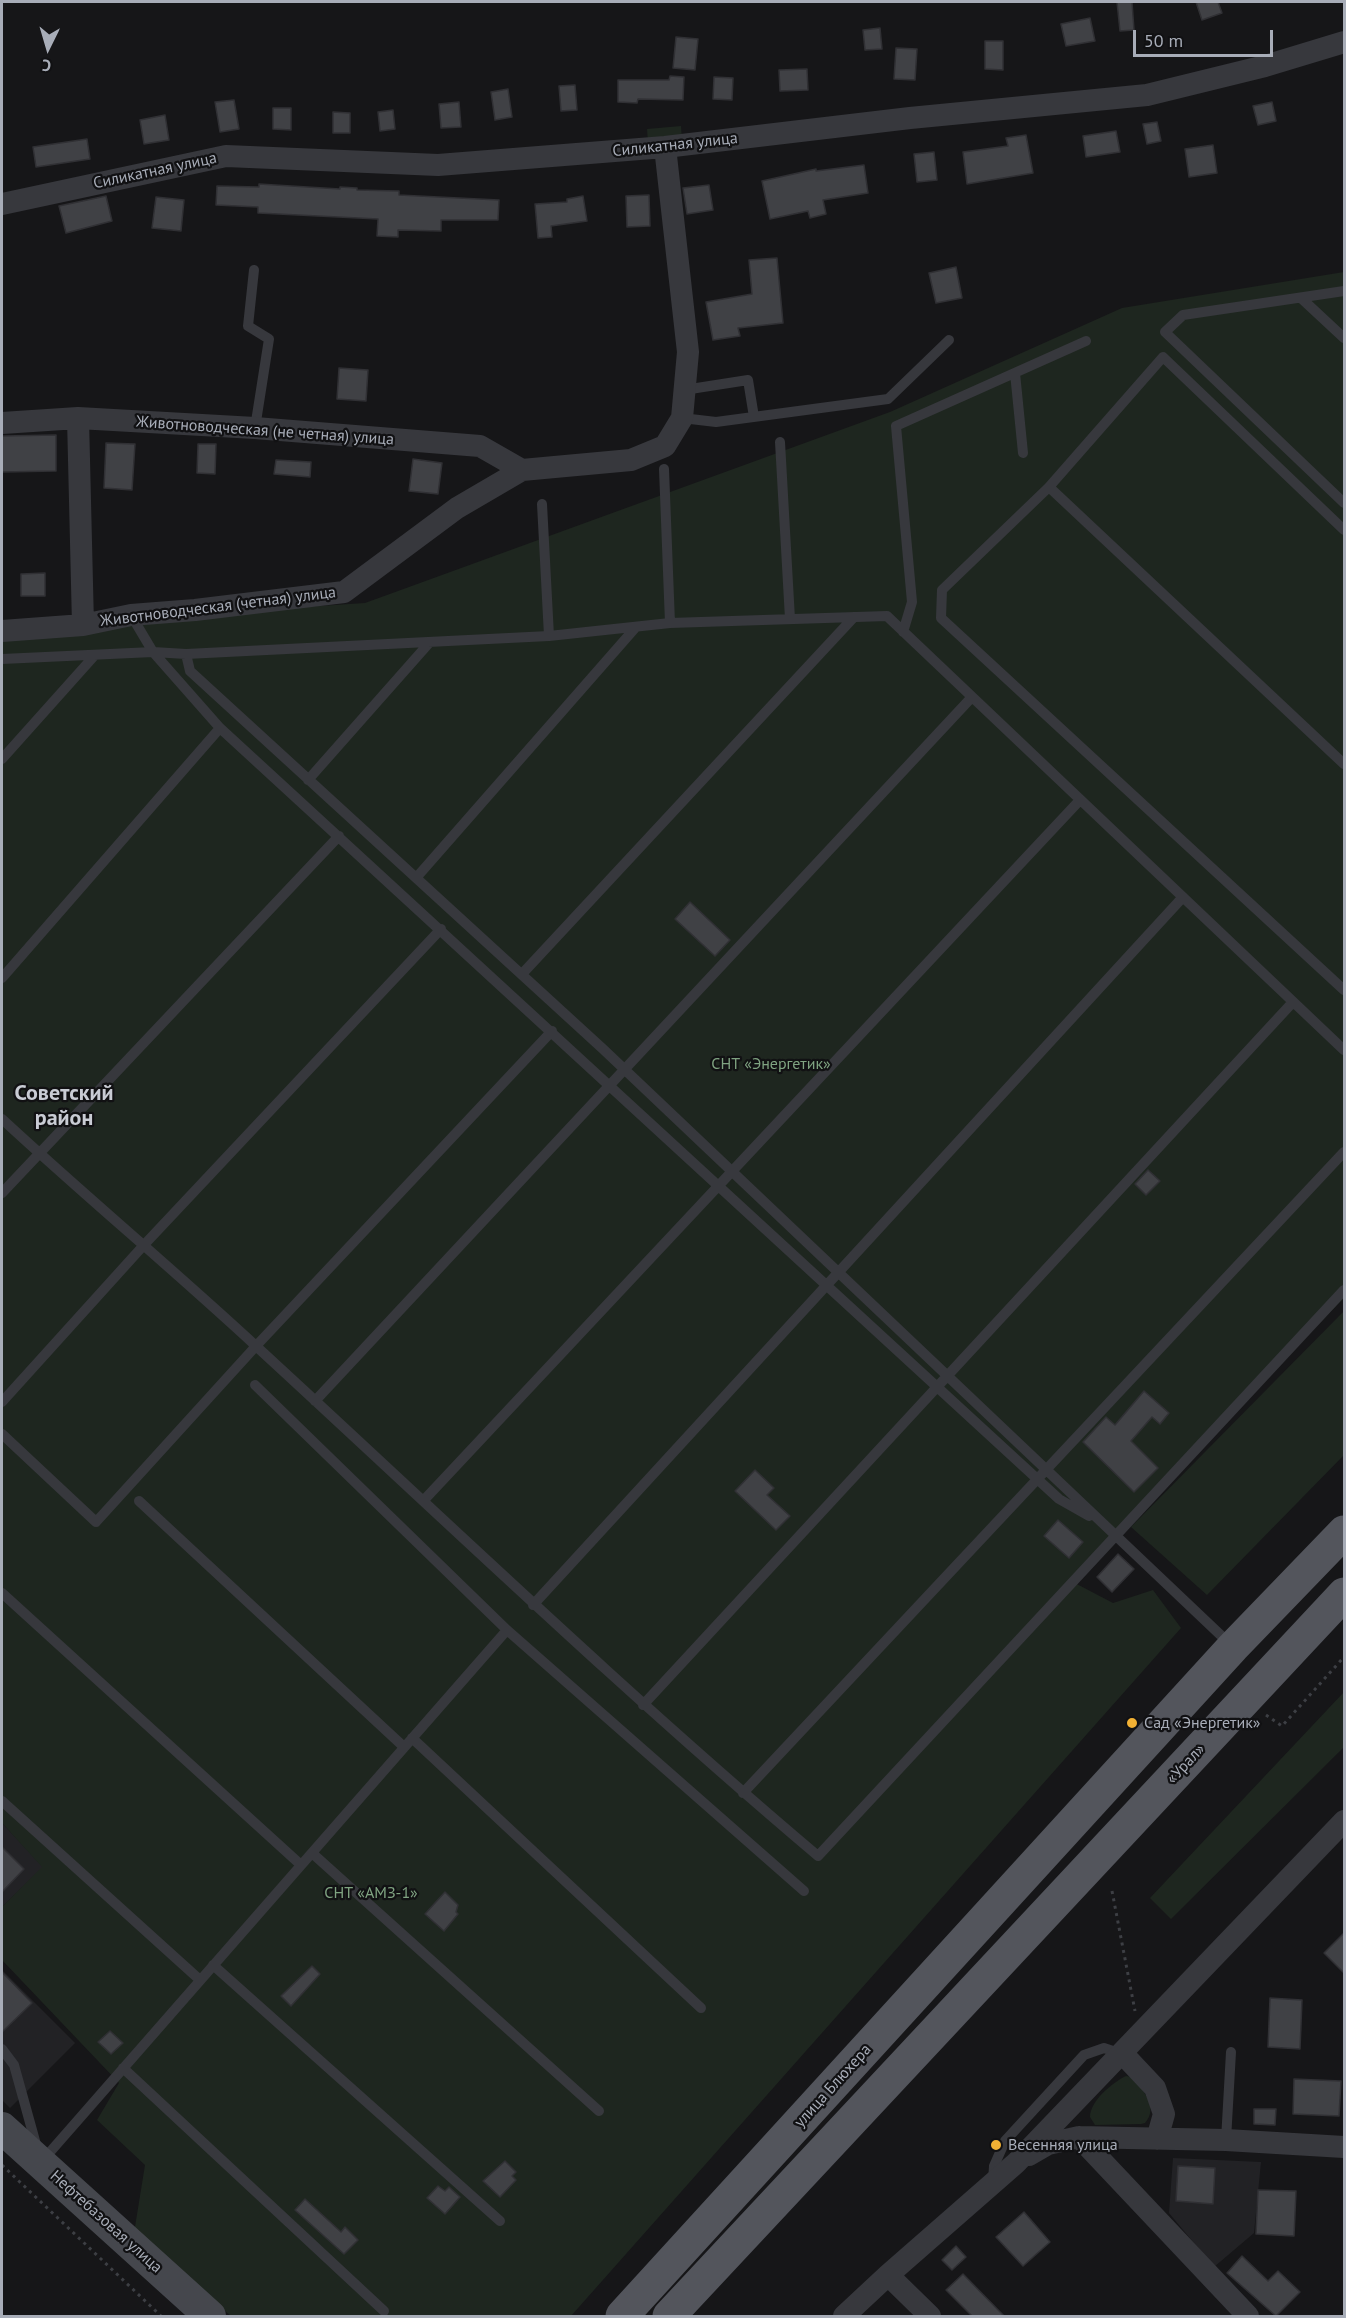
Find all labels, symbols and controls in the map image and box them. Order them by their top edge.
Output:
north arrow [18,18,78,78]
scale bar [1136,18,1276,56]
text: 50 m [1144,29,1183,52]
text: С [41,56,52,76]
street label: Силикатная улица [611,129,739,161]
street label: Силикатная улица [91,149,219,193]
street label: Животноводческая (не четная) улица [135,412,395,450]
street label: Животноводческая (четная) улица [99,583,337,631]
park label: СНТ «Энергетик» [711,1054,831,1074]
district label: Советский район [15,1081,113,1132]
place label: Сад «Энергетик» [1144,1713,1260,1733]
marker: Сад «Энергетик» [1125,1716,1139,1730]
street label: «Урал» [1163,1740,1209,1788]
park label: СНТ «АМЗ-1» [324,1883,418,1903]
street label: улица Блюхера [791,2040,875,2132]
place label: Весенняя улица [1008,2135,1118,2155]
marker: Весенняя улица [989,2138,1003,2152]
street label: Нефтебазовая улица [46,2167,166,2277]

